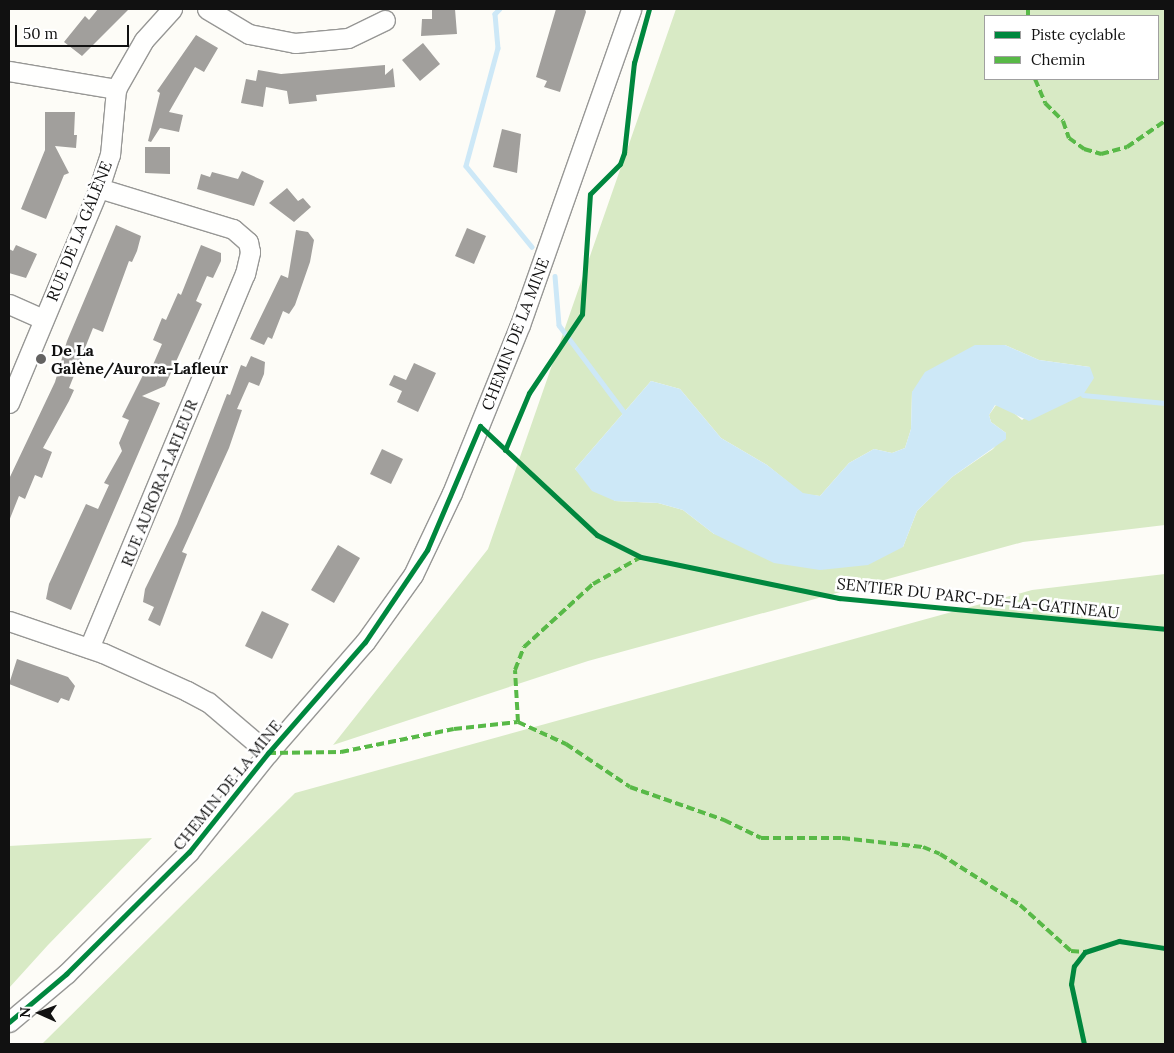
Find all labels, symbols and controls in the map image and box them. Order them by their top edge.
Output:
scale bar [18,15,131,47]
legend [984,15,1159,80]
text: 50 m [23,24,58,43]
text: Piste cyclable [1031,25,1126,44]
text: Chemin [1031,50,1085,69]
street label: RUE DE LA GALÈNE [42,158,116,304]
street label: CHEMIN DE LA MINE [477,255,553,413]
place label: De La Galène/Aurora-Lafleur [51,340,228,378]
marker: De La Galène/Aurora-Lafleur [35,353,47,365]
street label: RUE AURORA-LAFLEUR [117,397,201,569]
street label: SENTIER DU PARC-DE-LA-GATINEAU [836,574,1120,622]
street label: CHEMIN DE LA MINE [169,716,285,854]
north arrow [15,988,65,1038]
text: N [16,1007,34,1018]

